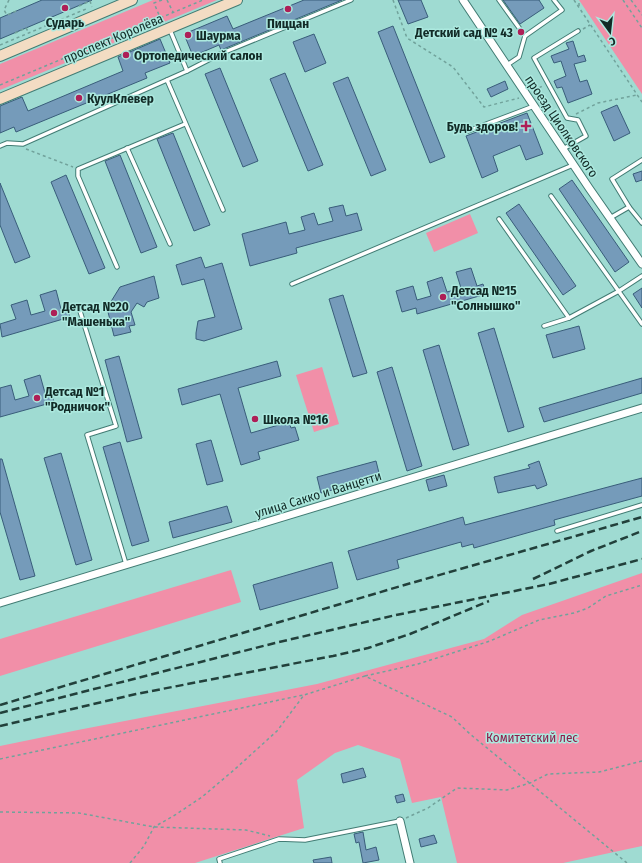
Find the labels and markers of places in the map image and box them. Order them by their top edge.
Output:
marker: Сударь [60,3,70,13]
marker: Пиццан [283,4,293,14]
place label: Сударь [46,15,84,30]
place label: Пиццан [267,16,309,31]
place label: Детский сад № 43 [414,25,513,40]
marker: Детский сад № 43 [516,27,526,37]
place label: Шаурма [196,28,241,43]
marker: Шаурма [183,30,193,40]
place label: Ортопедический салон [134,48,263,63]
marker: Ортопедический салон [121,50,131,60]
place label: КуулКлевер [87,91,154,106]
marker: КуулКлевер [74,93,84,103]
place label: Будь здоров! [447,119,518,134]
marker: Будь здоров! [521,121,531,131]
place label: Детсад №15 "Солнышко" [450,283,520,313]
marker: Детсад №15 "Солнышко" [438,292,448,302]
place label: Детсад №20 "Машенька" [61,299,130,329]
marker: Детсад №20 "Машенька" [49,308,59,318]
place label: Детсад №1 "Родничок" [44,384,110,414]
marker: Детсад №1 "Родничок" [32,393,42,403]
place label: Школа №16 [263,412,329,427]
marker: Школа №16 [250,414,260,424]

